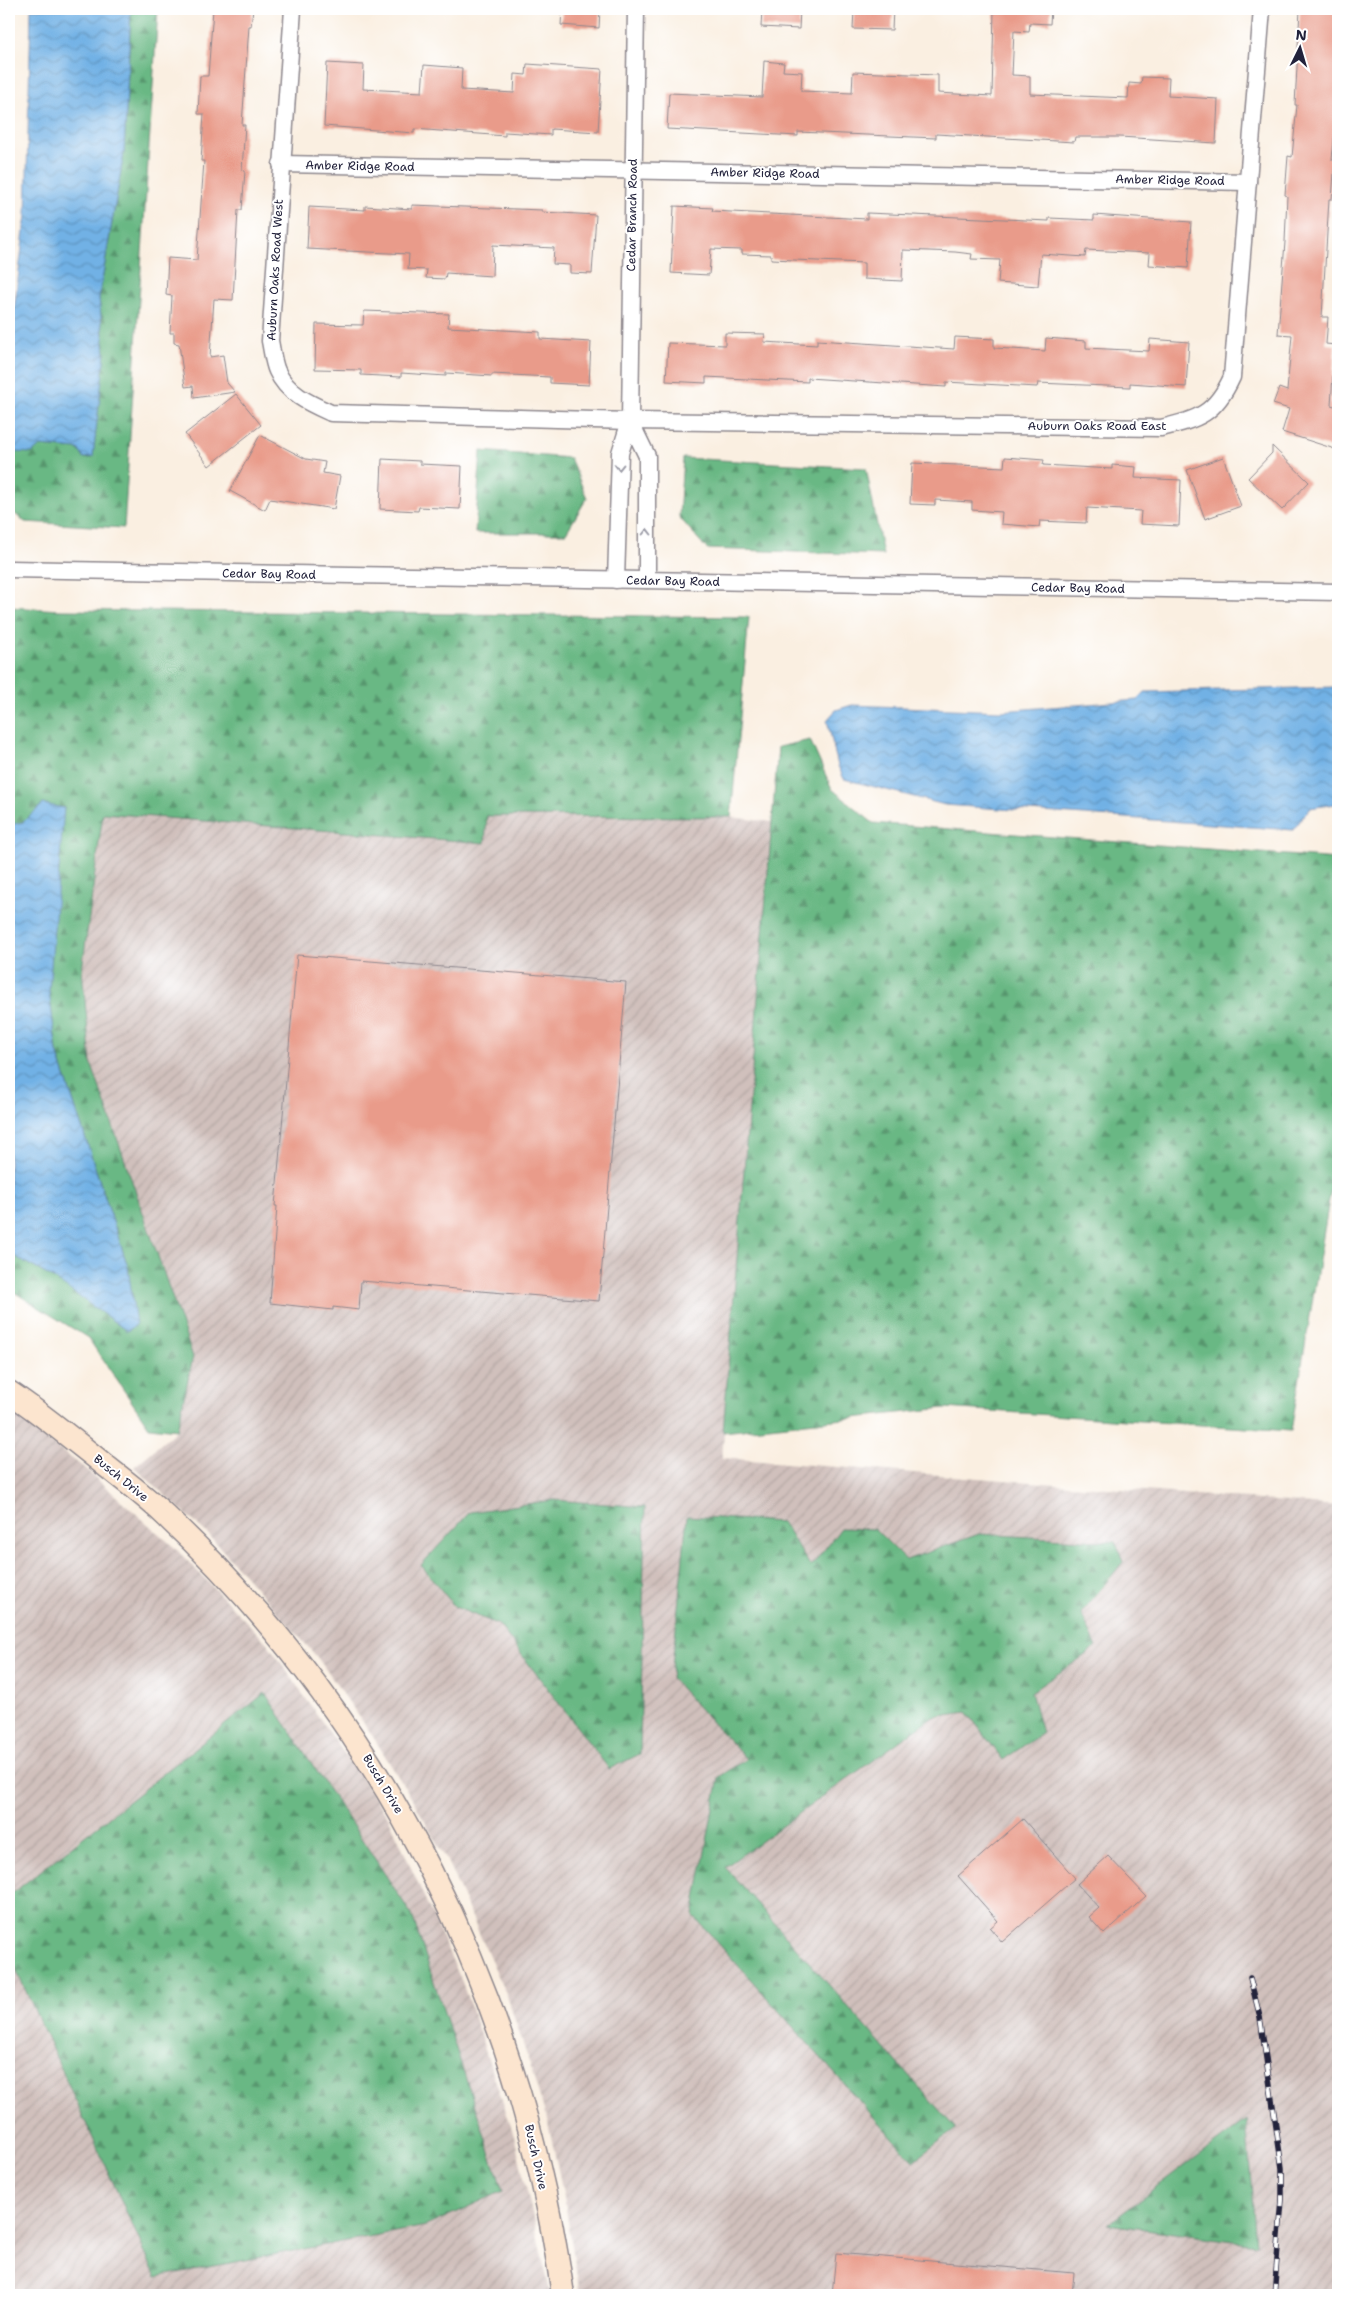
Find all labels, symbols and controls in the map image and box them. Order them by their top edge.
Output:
north arrow [1274,22,1324,72]
text: N [1295,26,1307,44]
street label: Amber Ridge Road [305,157,415,175]
street label: Cedar Branch Road [623,158,641,271]
street label: Amber Ridge Road [710,164,820,182]
street label: Amber Ridge Road [1115,171,1225,189]
street label: Auburn Oaks Road West [263,199,287,341]
street label: Auburn Oaks Road East [1028,418,1166,434]
one-way arrow [614,463,625,471]
one-way arrow [642,527,652,535]
street label: Cedar Bay Road [222,565,316,583]
street label: Cedar Bay Road [626,572,720,590]
street label: Cedar Bay Road [1031,579,1125,597]
street label: Busch Drive [90,1451,152,1505]
street label: Busch Drive [359,1751,407,1817]
street label: Busch Drive [521,2123,551,2191]

